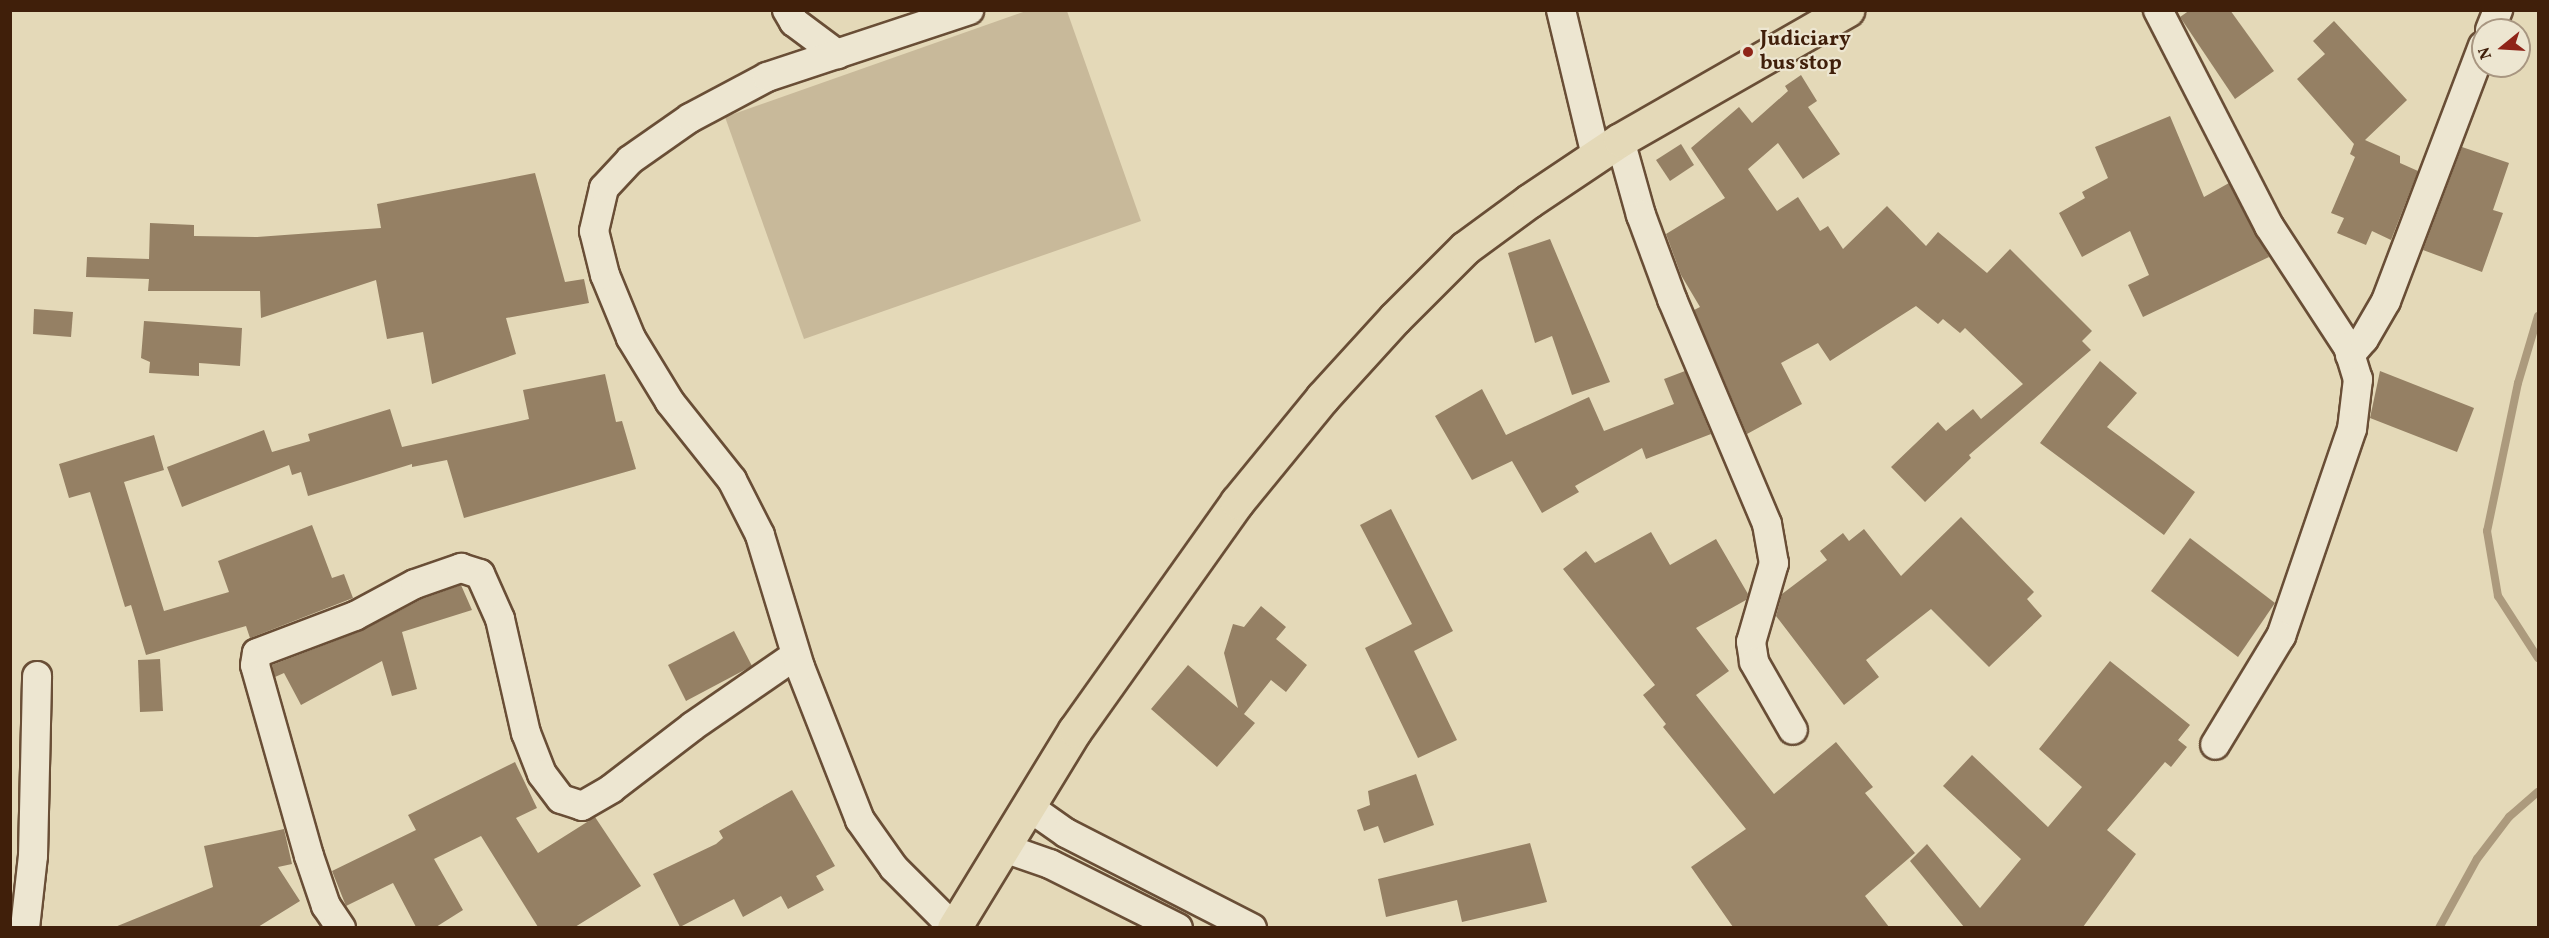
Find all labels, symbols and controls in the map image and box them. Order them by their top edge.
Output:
north arrow [2471,18,2531,78]
place label: Judiciary bus stop [1760,27,1851,77]
text: N [2474,44,2498,62]
marker: Judiciary bus stop [1741,45,1755,59]

